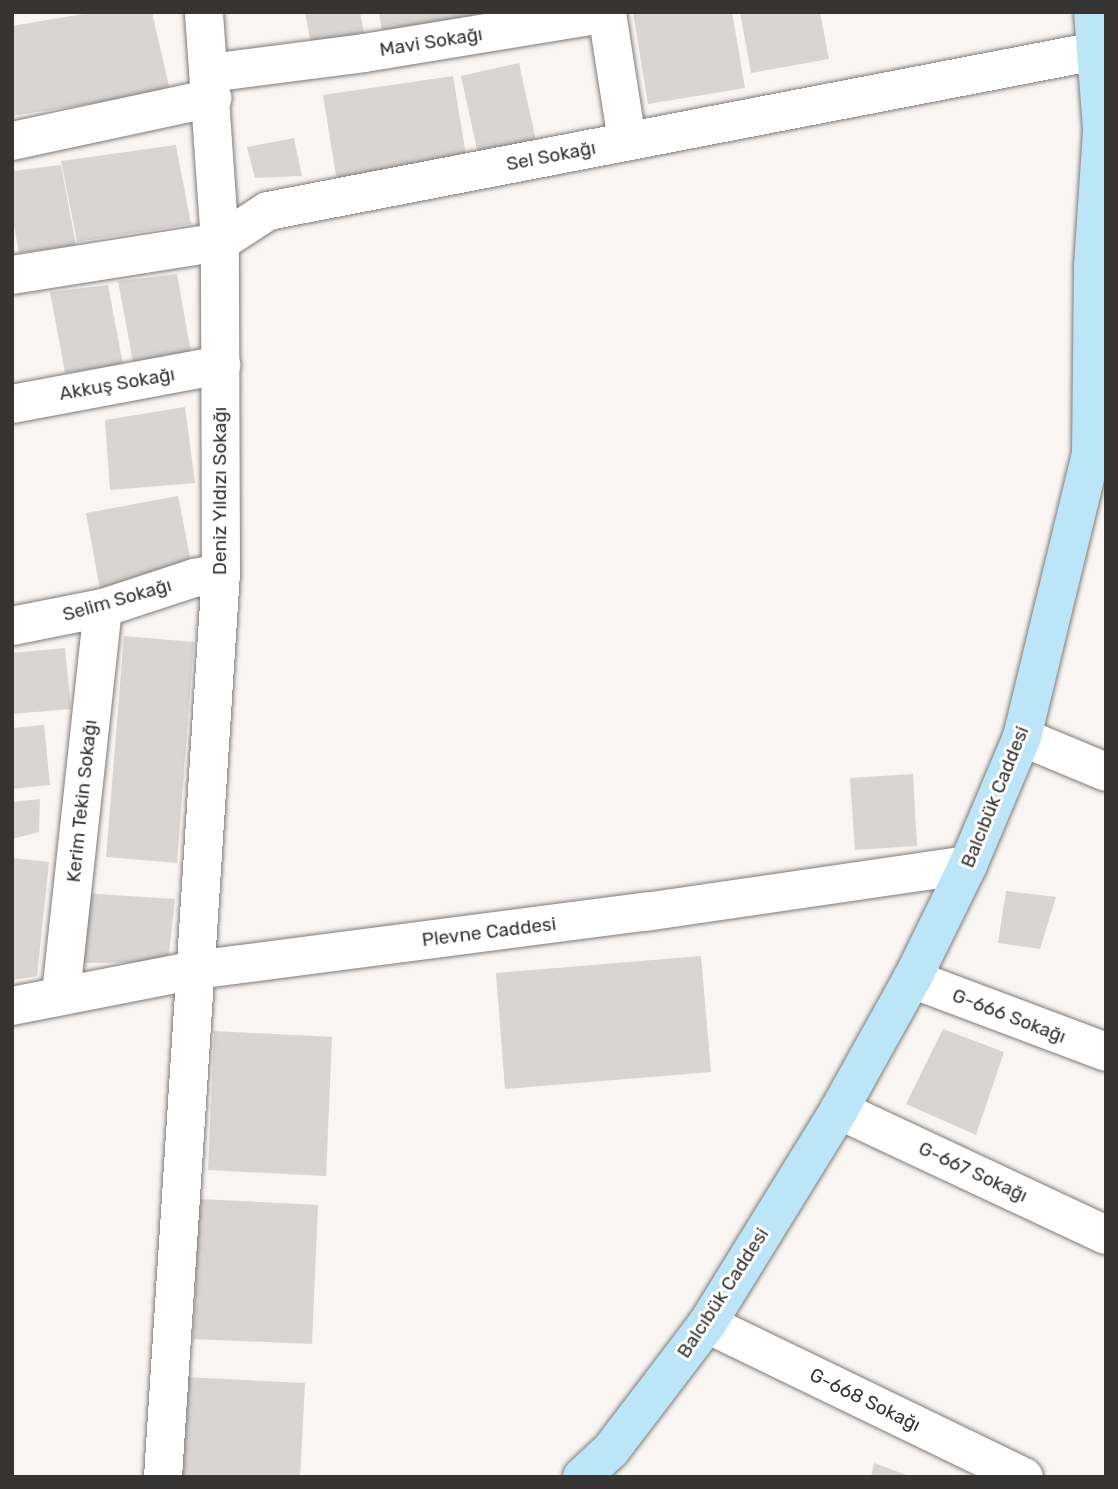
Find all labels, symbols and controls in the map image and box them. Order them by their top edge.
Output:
street label: Mavi Sokağı [378,23,484,61]
street label: Sel Sokağı [504,136,598,176]
street label: Akkuş Sokağı [57,363,177,405]
street label: Deniz Yıldızı Sokağı [209,407,231,575]
street label: Selim Sokağı [60,574,174,626]
street label: Kerim Tekin Sokağı [62,718,102,884]
street label: Balcıbük Caddesi [956,723,1034,871]
street label: Plevne Caddesi [421,912,557,952]
street label: G-666 Sokağı [949,984,1069,1048]
street label: G-667 Sokağı [915,1137,1031,1207]
street label: Balcıbük Caddesi [672,1224,774,1362]
street label: G-668 Sokağı [806,1363,924,1437]

